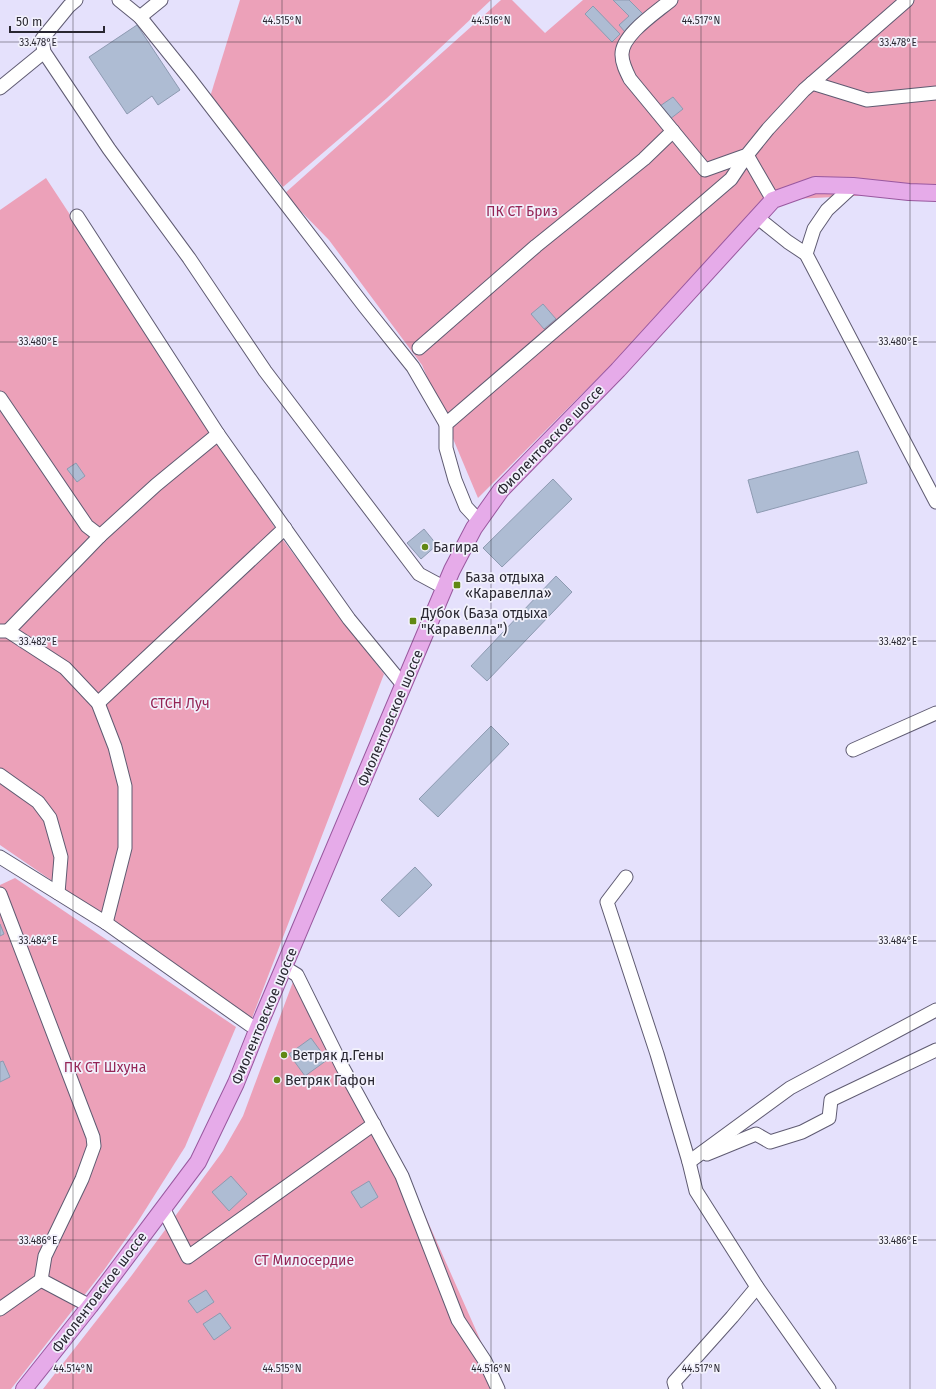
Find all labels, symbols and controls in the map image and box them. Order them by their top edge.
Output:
scale bar [10,8,104,34]
text: 50 m [16,15,42,29]
text: 44.515°N [263,15,301,27]
text: 44.516°N [471,15,511,27]
text: 44.517°N [682,15,720,27]
text: 33.478°E [19,37,57,49]
text: 33.478°E [879,37,917,49]
park label: ПК СТ Бриз [486,203,558,220]
text: 33.480°E [18,336,58,348]
text: 33.480°E [878,336,918,348]
street label: Фиолентовское шоссе [493,382,608,499]
place label: Багира [433,539,479,556]
marker: Багира [420,542,430,552]
place label: База отдыха «Каравелла» [465,569,552,602]
marker: База отдыха «Каравелла» [452,580,462,590]
place label: Дубок (База отдыха "Каравелла") [420,605,548,638]
marker: Дубок (База отдыха "Каравелла") [408,616,418,626]
text: 33.482°E [19,636,57,648]
text: 33.482°E [879,636,917,648]
street label: Фиолентовское шоссе [354,647,427,789]
park label: СТСН Луч [150,695,210,712]
text: 33.484°E [19,935,57,947]
text: 33.484°E [879,935,917,947]
street label: Фиолентовское шоссе [228,945,301,1087]
place label: Ветряк д.Гены [292,1047,384,1064]
marker: Ветряк д.Гены [279,1050,289,1060]
park label: ПК СТ Шхуна [64,1059,146,1076]
place label: Ветряк Гафон [285,1072,375,1089]
marker: Ветряк Гафон [272,1075,282,1085]
street label: Фиолентовское шоссе [48,1228,150,1356]
text: 33.486°E [19,1235,57,1247]
text: 33.486°E [879,1235,917,1247]
park label: СТ Милосердие [254,1252,354,1269]
text: 44.514°N [53,1363,93,1375]
text: 44.515°N [263,1363,301,1375]
text: 44.516°N [471,1363,511,1375]
text: 44.517°N [682,1363,720,1375]

